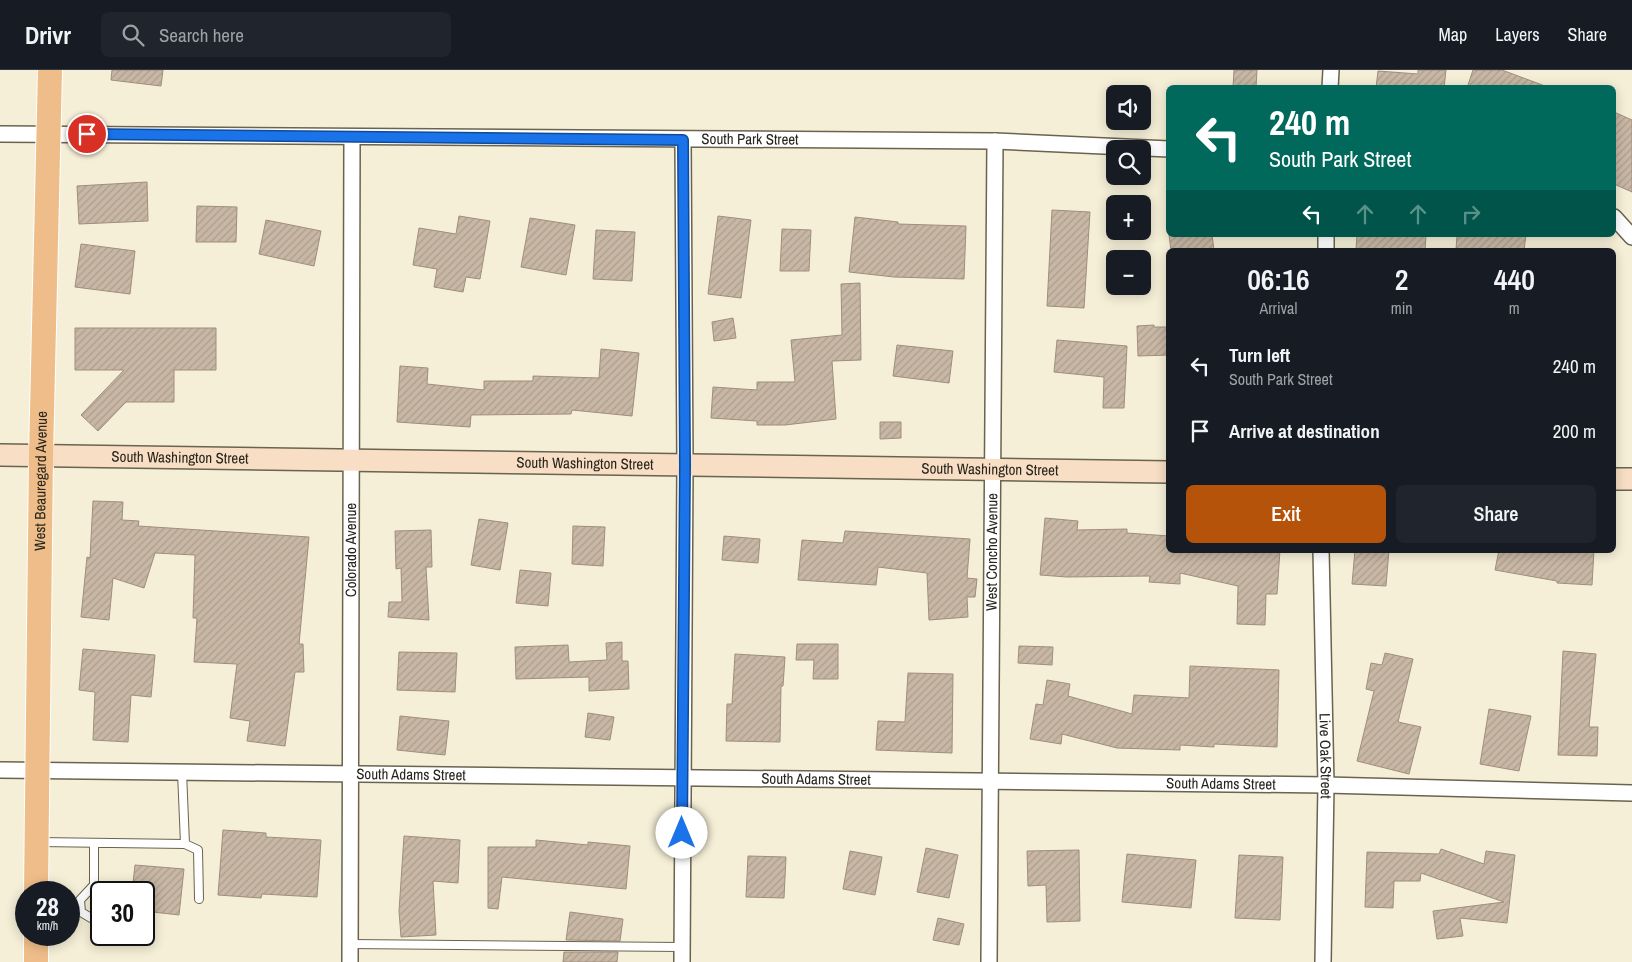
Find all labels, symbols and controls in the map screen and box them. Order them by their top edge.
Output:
search box [101,12,451,57]
text: Drivr [25,19,71,51]
icon: search [119,21,147,49]
text: Search here [159,22,244,48]
text: Map [1439,22,1467,47]
text: Layers [1495,22,1540,47]
text: Share [1568,22,1607,47]
map controls [1106,85,1151,295]
button: sound [1106,85,1151,130]
text: 240 m [1269,99,1350,146]
icon: left [1186,105,1251,170]
pin [66,113,108,155]
icon: arrive [73,120,101,148]
street label: South Park Street [701,128,799,150]
button: search [1106,140,1151,185]
text: South Park Street [1269,144,1411,174]
button: + [1106,195,1151,240]
icon: left [1298,200,1326,228]
icon: ahead [1351,200,1379,228]
icon: ahead [1404,200,1432,228]
icon: right [1457,200,1485,228]
button: − [1106,250,1151,295]
text: 06:16 [1247,259,1310,299]
text: 2 [1395,259,1409,299]
text: 440 [1494,259,1535,299]
text: Arrival [1259,297,1297,319]
text: min [1391,297,1413,319]
text: m [1509,297,1520,319]
text: Turn left [1229,342,1290,368]
icon: left [1186,352,1214,380]
text: 240 m [1553,353,1596,379]
text: South Park Street [1229,368,1333,390]
street label: West Beauregard Avenue [29,411,52,551]
icon: arrive [1186,417,1214,445]
text: Arrive at destination [1229,418,1380,444]
text: 200 m [1553,418,1596,444]
street label: South Washington Street [111,446,249,469]
street label: South Washington Street [516,452,654,475]
street label: South Washington Street [921,457,1059,480]
button: Exit [1186,485,1386,543]
button: Share [1396,485,1596,543]
street label: West Concho Avenue [981,493,1002,611]
street label: Colorado Avenue [340,503,361,597]
street label: Live Oak Street [1314,713,1337,799]
street label: South Adams Street [356,763,466,785]
street label: South Adams Street [761,768,871,790]
street label: South Adams Street [1166,772,1276,794]
position arrow [655,806,707,858]
speed limit sign: 30 [90,881,155,946]
text: 28 [36,890,59,924]
text: km/h [37,918,58,934]

